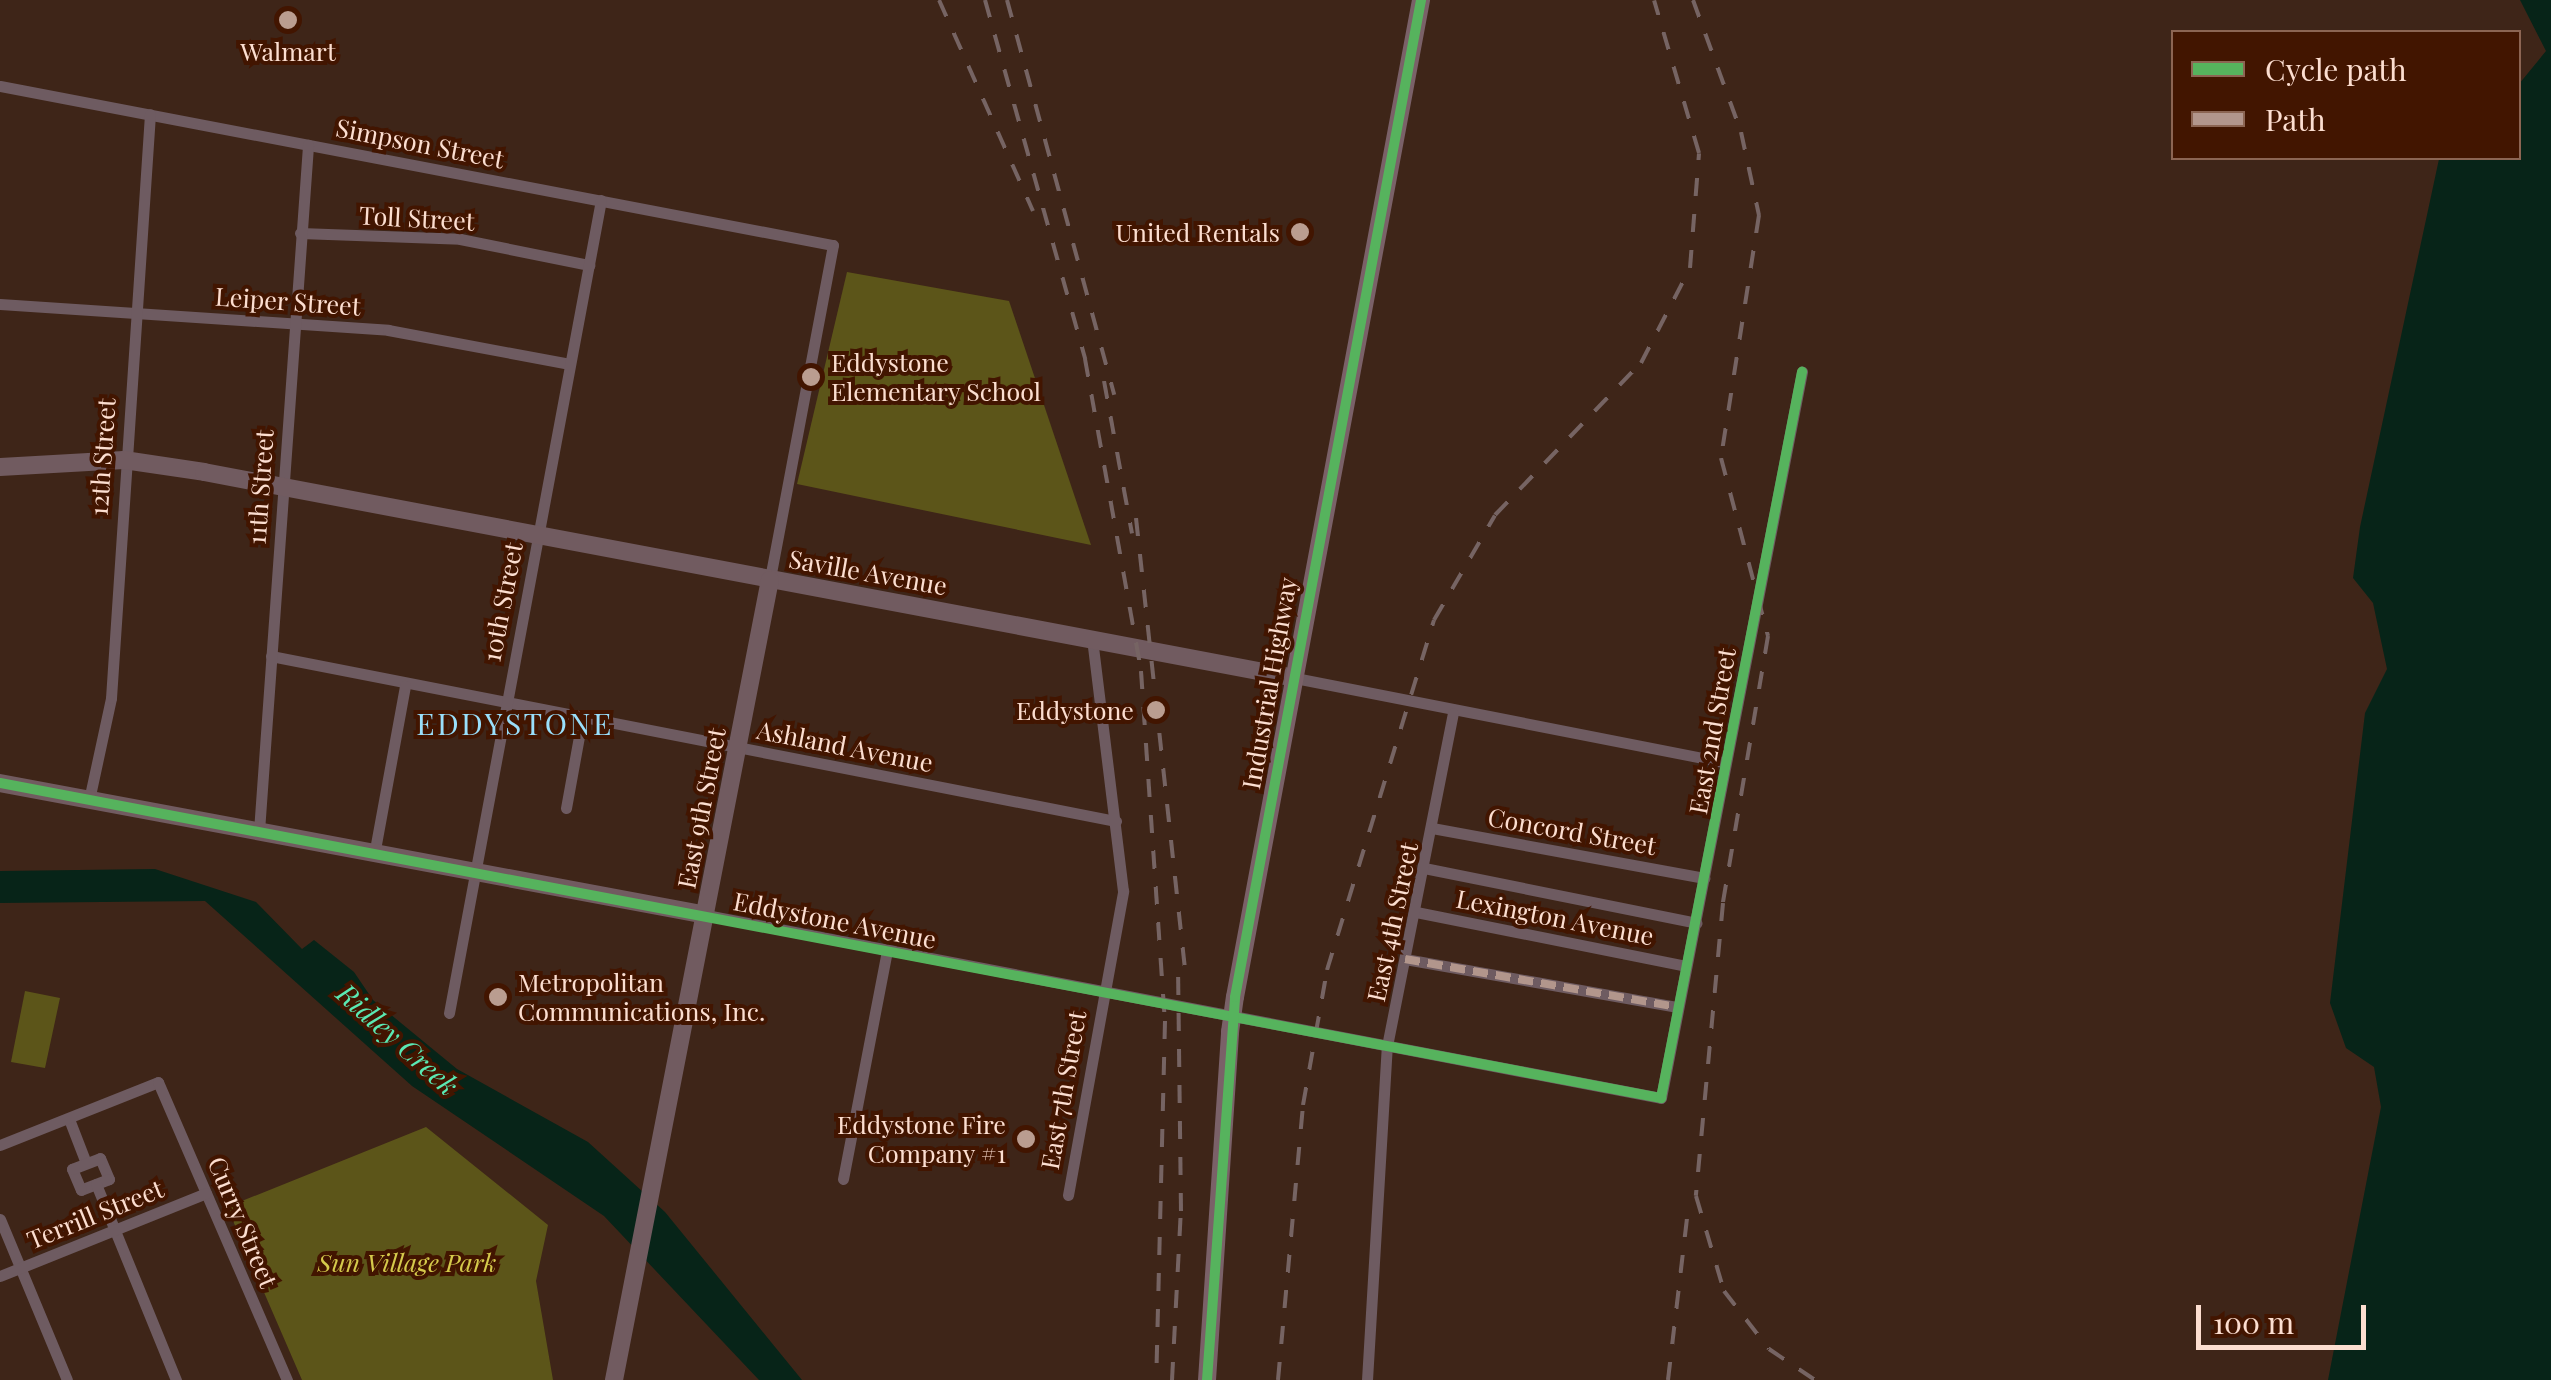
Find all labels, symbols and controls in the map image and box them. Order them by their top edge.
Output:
marker: Walmart [277,9,299,31]
legend [2171,30,2521,160]
place label: Walmart [240,36,336,66]
text: Cycle path [2265,49,2407,89]
text: Path [2265,99,2326,139]
street label: Simpson Street [333,112,507,174]
street label: Toll Street [359,200,475,236]
place label: United Rentals [1115,217,1280,247]
marker: United Rentals [1289,221,1311,243]
street label: Leiper Street [214,281,362,321]
place label: Eddystone Elementary School [831,348,1041,407]
marker: Eddystone Elementary School [800,366,822,388]
street label: 12th Street [83,397,121,517]
street label: 11th Street [241,428,279,546]
street label: 10th Street [476,540,528,664]
street label: Saville Avenue [786,543,950,601]
street label: Industrial Highway [1236,575,1302,791]
street label: East 2nd Street [1683,645,1741,817]
place label: Eddystone [1016,695,1134,725]
marker: Eddystone [1143,697,1169,723]
district label: EDDYSTONE [416,705,614,741]
street label: Ashland Avenue [754,714,936,778]
street label: East 9th Street [671,725,731,891]
street label: Concord Street [1486,801,1658,861]
street label: East 4th Street [1360,839,1424,1005]
street label: Lexington Avenue [1453,883,1657,951]
street label: Eddystone Avenue [731,886,939,954]
place label: Metropolitan Communications, Inc. [518,968,765,1027]
water label: Ridley Creek [331,976,465,1102]
marker: Metropolitan Communications, Inc. [487,986,509,1008]
street label: East 7th Street [1034,1008,1092,1172]
place label: Eddystone Fire Company #1 [837,1110,1006,1169]
marker: Eddystone Fire Company #1 [1015,1128,1037,1150]
street label: Curry Street [202,1152,284,1292]
street label: Terrill Street [22,1173,168,1255]
park label: Sun Village Park [318,1247,496,1277]
scale bar [2201,1285,2371,1347]
text: 100 m [2213,1302,2294,1342]

